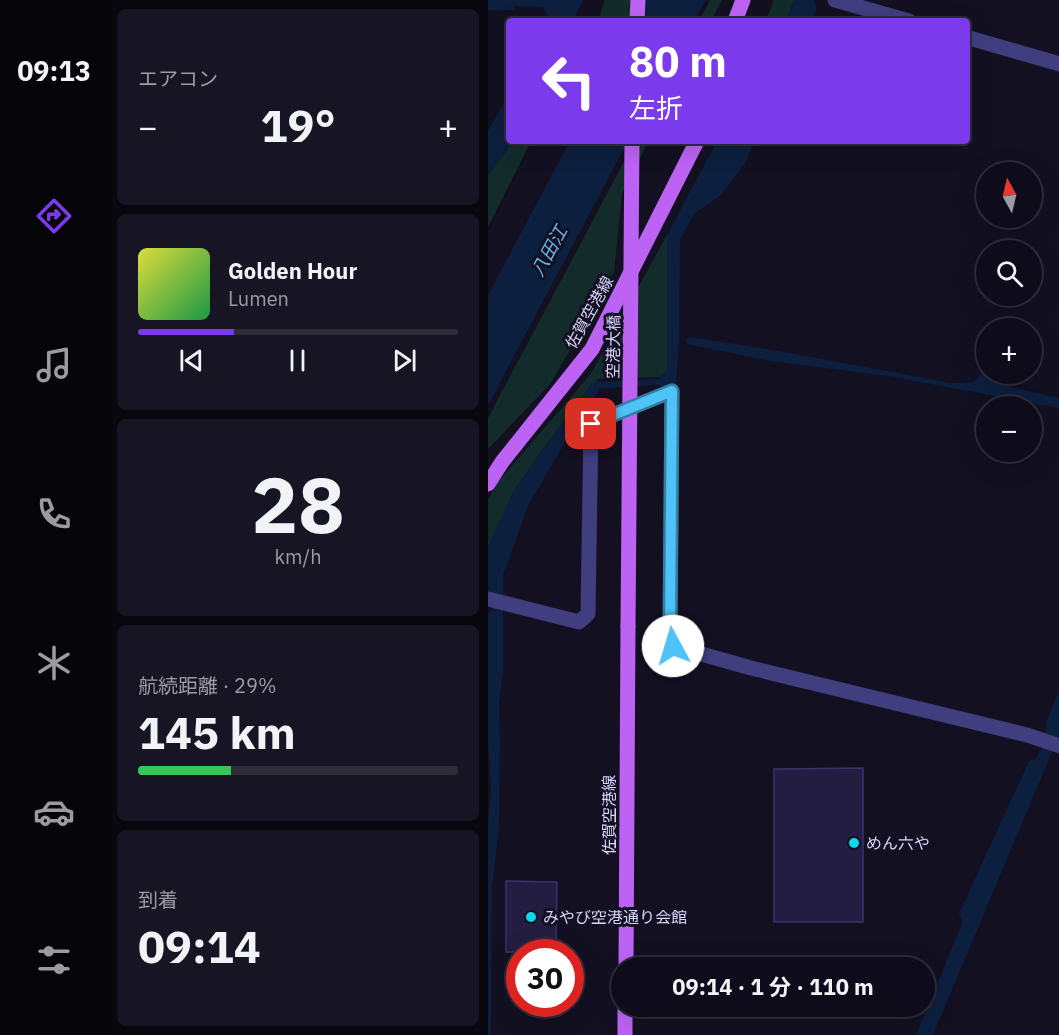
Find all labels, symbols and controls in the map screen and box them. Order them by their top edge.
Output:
text: 80 m [629,34,727,89]
icon: left [530,42,608,120]
text: 09:13 [17,53,91,88]
text: エアコン [138,65,218,92]
text: 左折 [629,90,683,125]
text: 19° [260,96,336,154]
text: − [138,105,158,148]
text: + [438,105,458,148]
north arrow [976,162,1042,228]
map controls [976,162,1042,462]
icon: directions [33,195,75,237]
water label: 八田江 [526,220,573,280]
button: search [976,240,1042,306]
text: Golden Hour [228,256,357,285]
street label: 佐賀空港線 [561,272,617,352]
text: Lumen [228,285,289,312]
street label: 空港大橋 [602,315,624,379]
button: + [976,318,1042,384]
icon: music [33,344,75,386]
icon: previous [175,344,208,377]
icon: pause [281,344,314,377]
icon: next [388,344,421,377]
button: − [976,396,1042,462]
pin [565,398,616,449]
icon: arrive [574,407,607,440]
text: 28 [251,453,345,554]
icon: phone [33,493,75,535]
text: km/h [274,543,322,570]
position arrow [641,614,705,678]
icon: climate [33,642,75,684]
text: 航続距離 · 29% [138,672,277,699]
text: 145 km [138,703,296,761]
street label: 佐賀空港線 [599,775,619,855]
icon: car [33,791,75,833]
place label: めん六や [866,833,930,853]
marker: めん六や [847,836,861,850]
text: 到着 [138,886,178,913]
place label: みやび空港通り会館 [543,907,687,927]
marker: みやび空港通り会館 [524,910,538,924]
text: 09:14 [138,917,261,975]
icon: filters [33,939,75,981]
speed limit sign: 30 [506,939,584,1017]
text: 09:14 · 1 分 · 110 m [672,972,874,1001]

